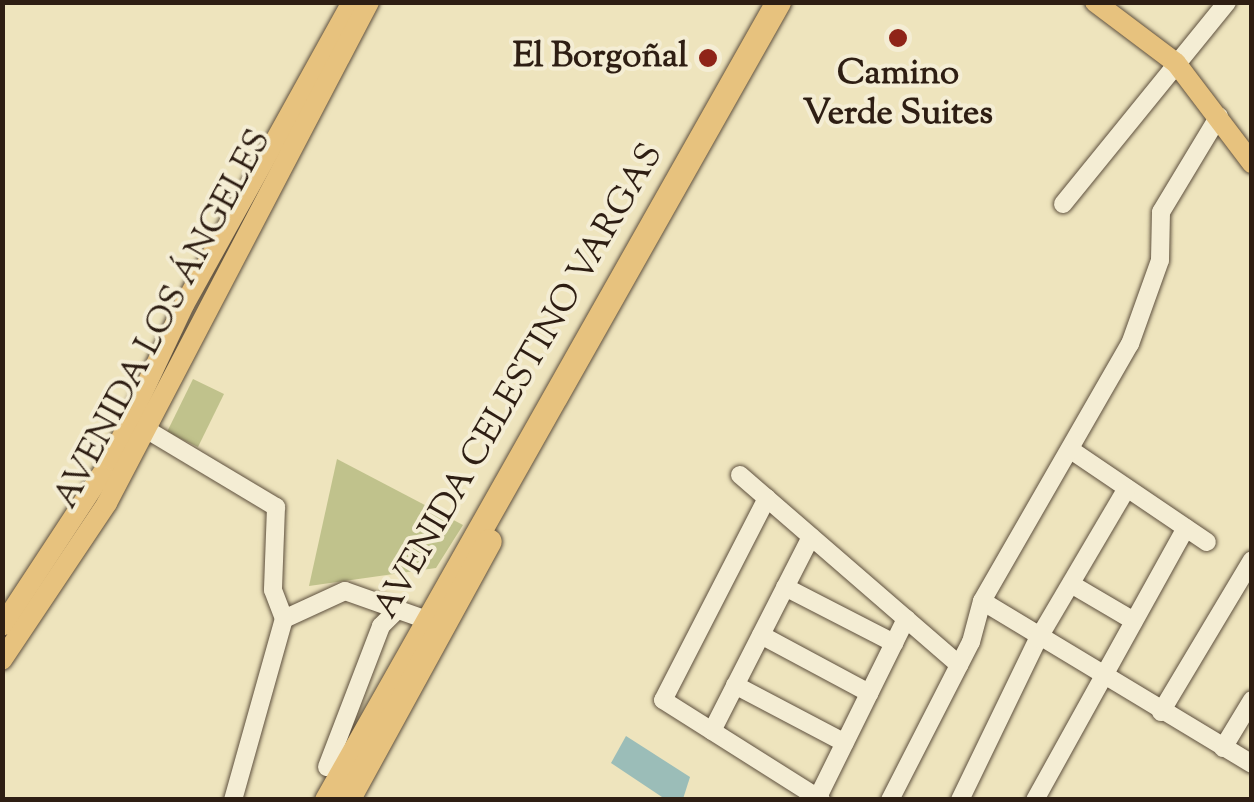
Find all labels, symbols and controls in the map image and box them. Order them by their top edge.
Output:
marker: Camino Verde Suites [887,27,909,49]
place label: El Borgoñal [513,37,688,79]
marker: El Borgoñal [697,47,719,69]
place label: Camino Verde Suites [803,54,993,136]
street label: AVENIDA LOS ÁNGELES [46,124,282,516]
street label: AVENIDA CELESTINO VARGAS [367,137,673,627]

